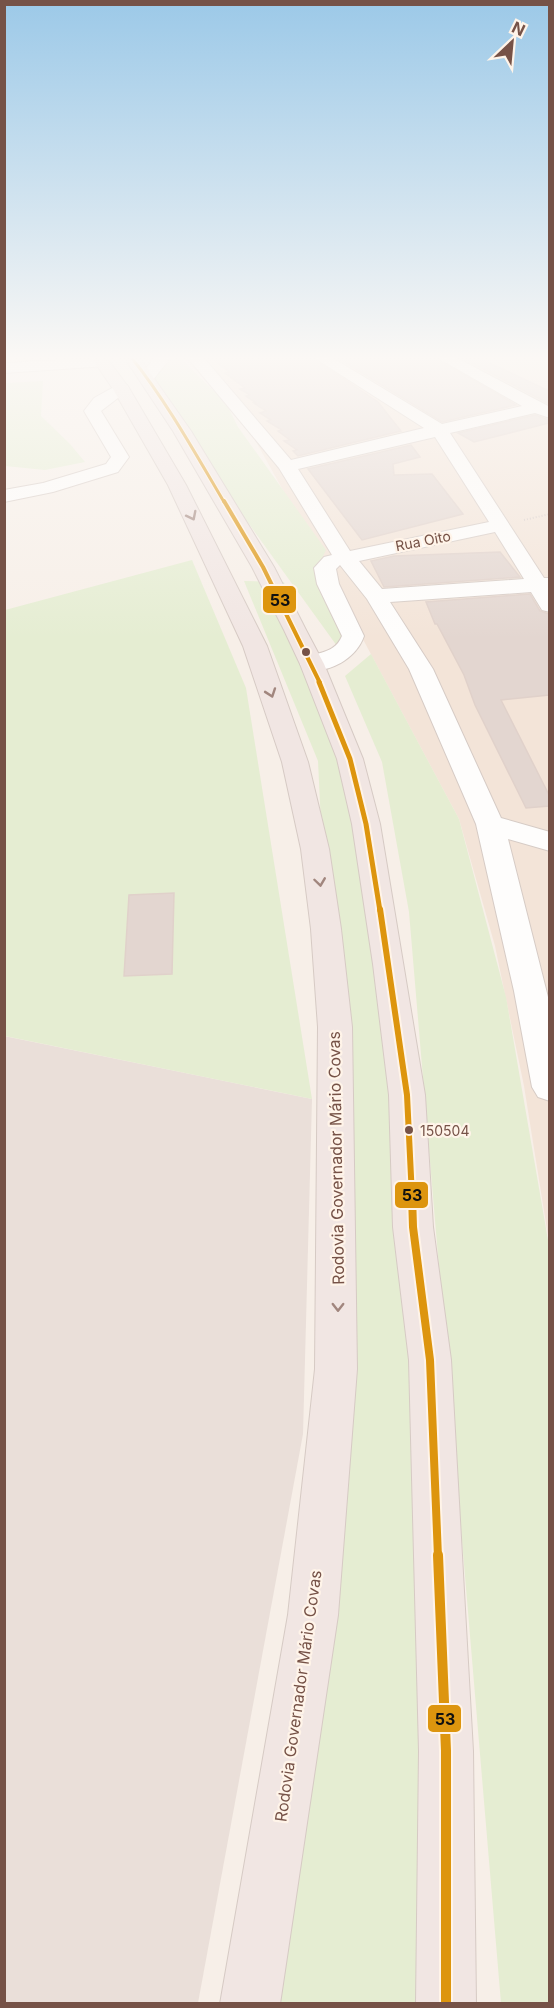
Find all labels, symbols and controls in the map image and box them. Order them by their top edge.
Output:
north arrow [482,12,542,72]
text: N [509,17,528,40]
one-way arrow [184,509,196,520]
street label: Rua Oito [394,527,452,554]
line badge: 53 [262,585,297,614]
text: 53 [270,590,290,610]
unlabelled marker [300,646,312,658]
one-way arrow [264,687,277,698]
one-way arrow [313,877,326,886]
street label: Rodovia Governador Mário Covas [324,1031,348,1285]
place label: 150504 [420,1122,469,1139]
marker: 150504 [403,1124,415,1136]
line badge: 53 [394,1181,429,1209]
text: 53 [402,1185,422,1205]
one-way arrow [332,1302,344,1311]
street label: Rodovia Governador Mário Covas [270,1569,326,1823]
line badge: 53 [427,1704,462,1733]
text: 53 [435,1709,455,1729]

